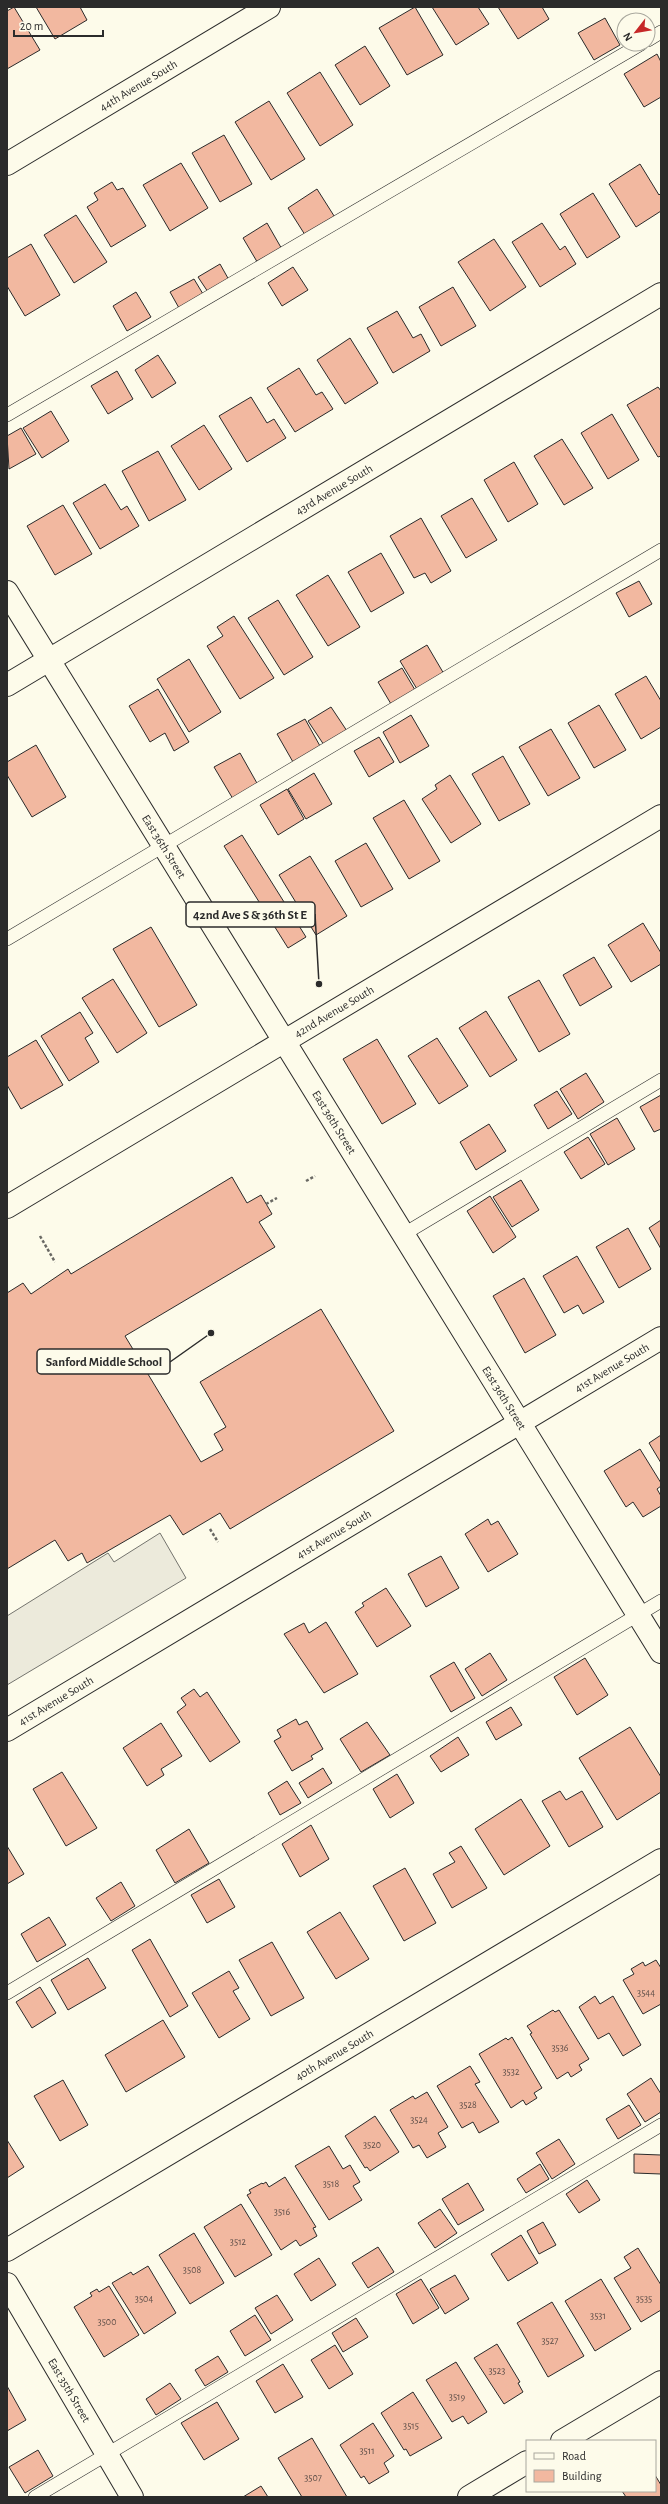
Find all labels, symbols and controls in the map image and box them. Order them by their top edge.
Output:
scale bar [14,12,103,38]
north arrow [616,12,656,52]
text: 20 m [20,20,43,32]
text: N [621,31,635,43]
street label: 44th Avenue South [97,58,179,113]
street label: 43rd Avenue South [293,462,375,517]
street label: East 36th Street [140,813,188,881]
callout: 42nd Ave S & 36th St E [186,902,315,927]
text: 42nd Ave S & 36th St E [193,909,307,922]
street label: 42nd Avenue South [292,983,376,1040]
street label: East 36th Street [310,1088,358,1156]
street label: 41st Avenue South [572,1341,651,1394]
callout: Sanford Middle School [37,1349,170,1374]
text: Sanford Middle School [46,1356,162,1369]
street label: East 36th Street [480,1364,528,1432]
street label: 41st Avenue South [294,1507,373,1561]
street label: 41st Avenue South [16,1674,95,1728]
house number: 3544 [637,1988,655,1998]
street label: 40th Avenue South [293,2027,375,2083]
house number: 3536 [551,2043,569,2053]
house number: 3532 [503,2067,520,2077]
house number: 3528 [459,2100,477,2110]
house number: 3524 [410,2115,428,2125]
house number: 3520 [363,2140,381,2150]
house number: 3518 [323,2179,339,2189]
house number: 3516 [274,2207,291,2217]
house number: 3512 [230,2237,247,2247]
house number: 3508 [183,2265,201,2275]
house number: 3504 [135,2294,153,2304]
house number: 3535 [636,2294,652,2304]
house number: 3531 [590,2311,606,2321]
house number: 3500 [98,2317,116,2327]
house number: 3527 [541,2336,559,2346]
street label: East 35th Street [46,2356,93,2424]
house number: 3523 [489,2366,505,2376]
house number: 3519 [449,2392,466,2402]
house number: 3515 [403,2421,419,2431]
legend [526,2440,656,2492]
house number: 3511 [359,2446,375,2456]
text: Road [562,2450,586,2462]
text: Building [562,2470,602,2482]
house number: 3507 [304,2473,322,2483]

